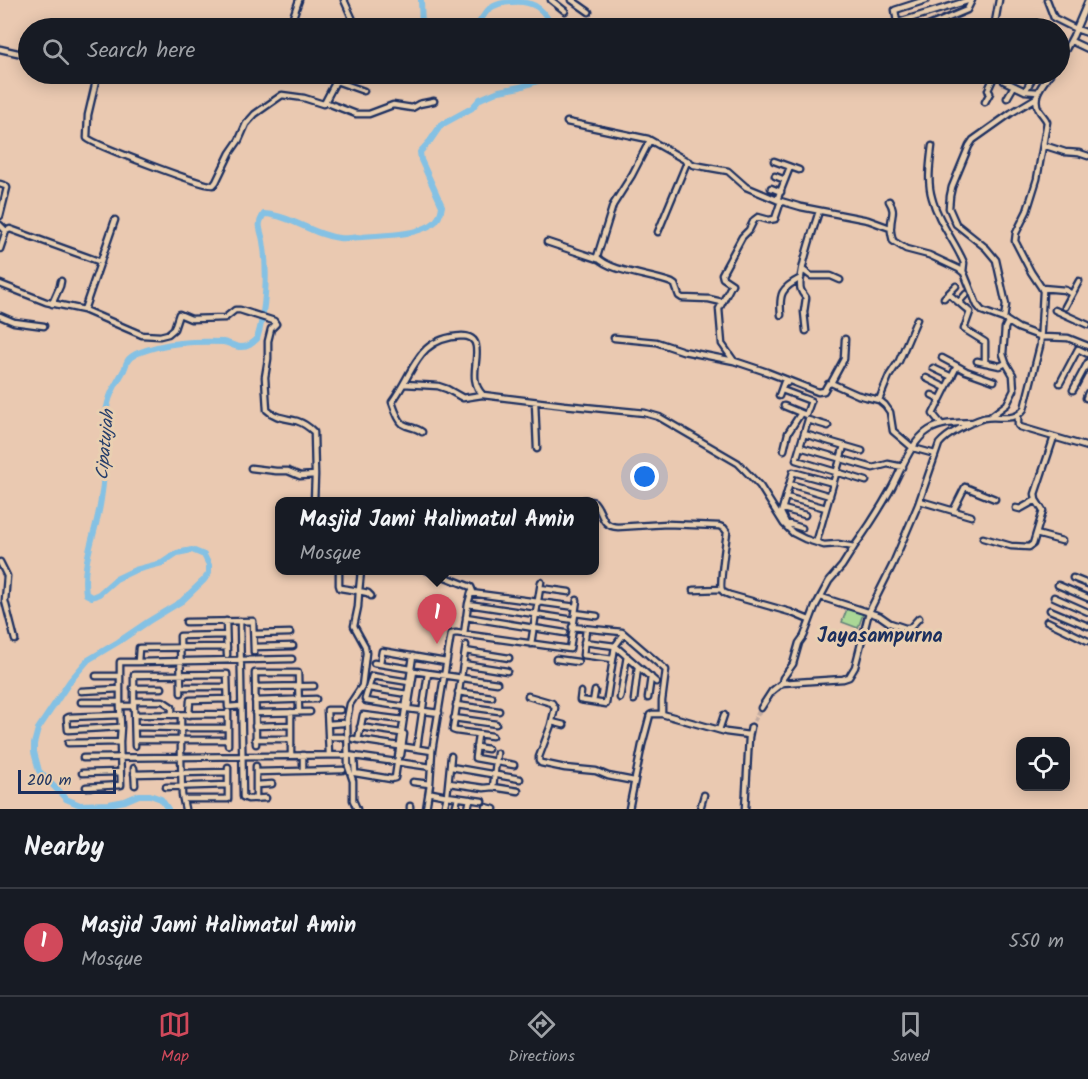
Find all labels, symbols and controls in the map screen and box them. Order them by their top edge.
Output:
search box [18,18,1070,84]
text: Search here [87,34,195,69]
icon: search [39,35,72,68]
water label: Cipatujah [88,407,124,481]
your location [630,462,659,491]
popup [275,497,599,575]
text: Masjid Jami Halimatul Amin [299,503,575,538]
text: Mosque [299,538,361,570]
pin: 1 [418,594,456,644]
district label: Jayasampurna [817,621,943,653]
map controls [1016,737,1070,791]
button: locate [1016,737,1070,791]
scale bar [18,767,116,794]
text: 200 m [27,768,71,793]
text: Nearby [24,827,104,869]
text: Masjid Jami Halimatul Amin [81,909,356,944]
text: 1 [40,926,47,958]
text: 550 m [1009,926,1064,958]
text: Mosque [81,944,142,976]
tab: Map [158,1008,191,1069]
tab: Directions [508,1008,575,1069]
tab: Saved [892,1008,930,1069]

